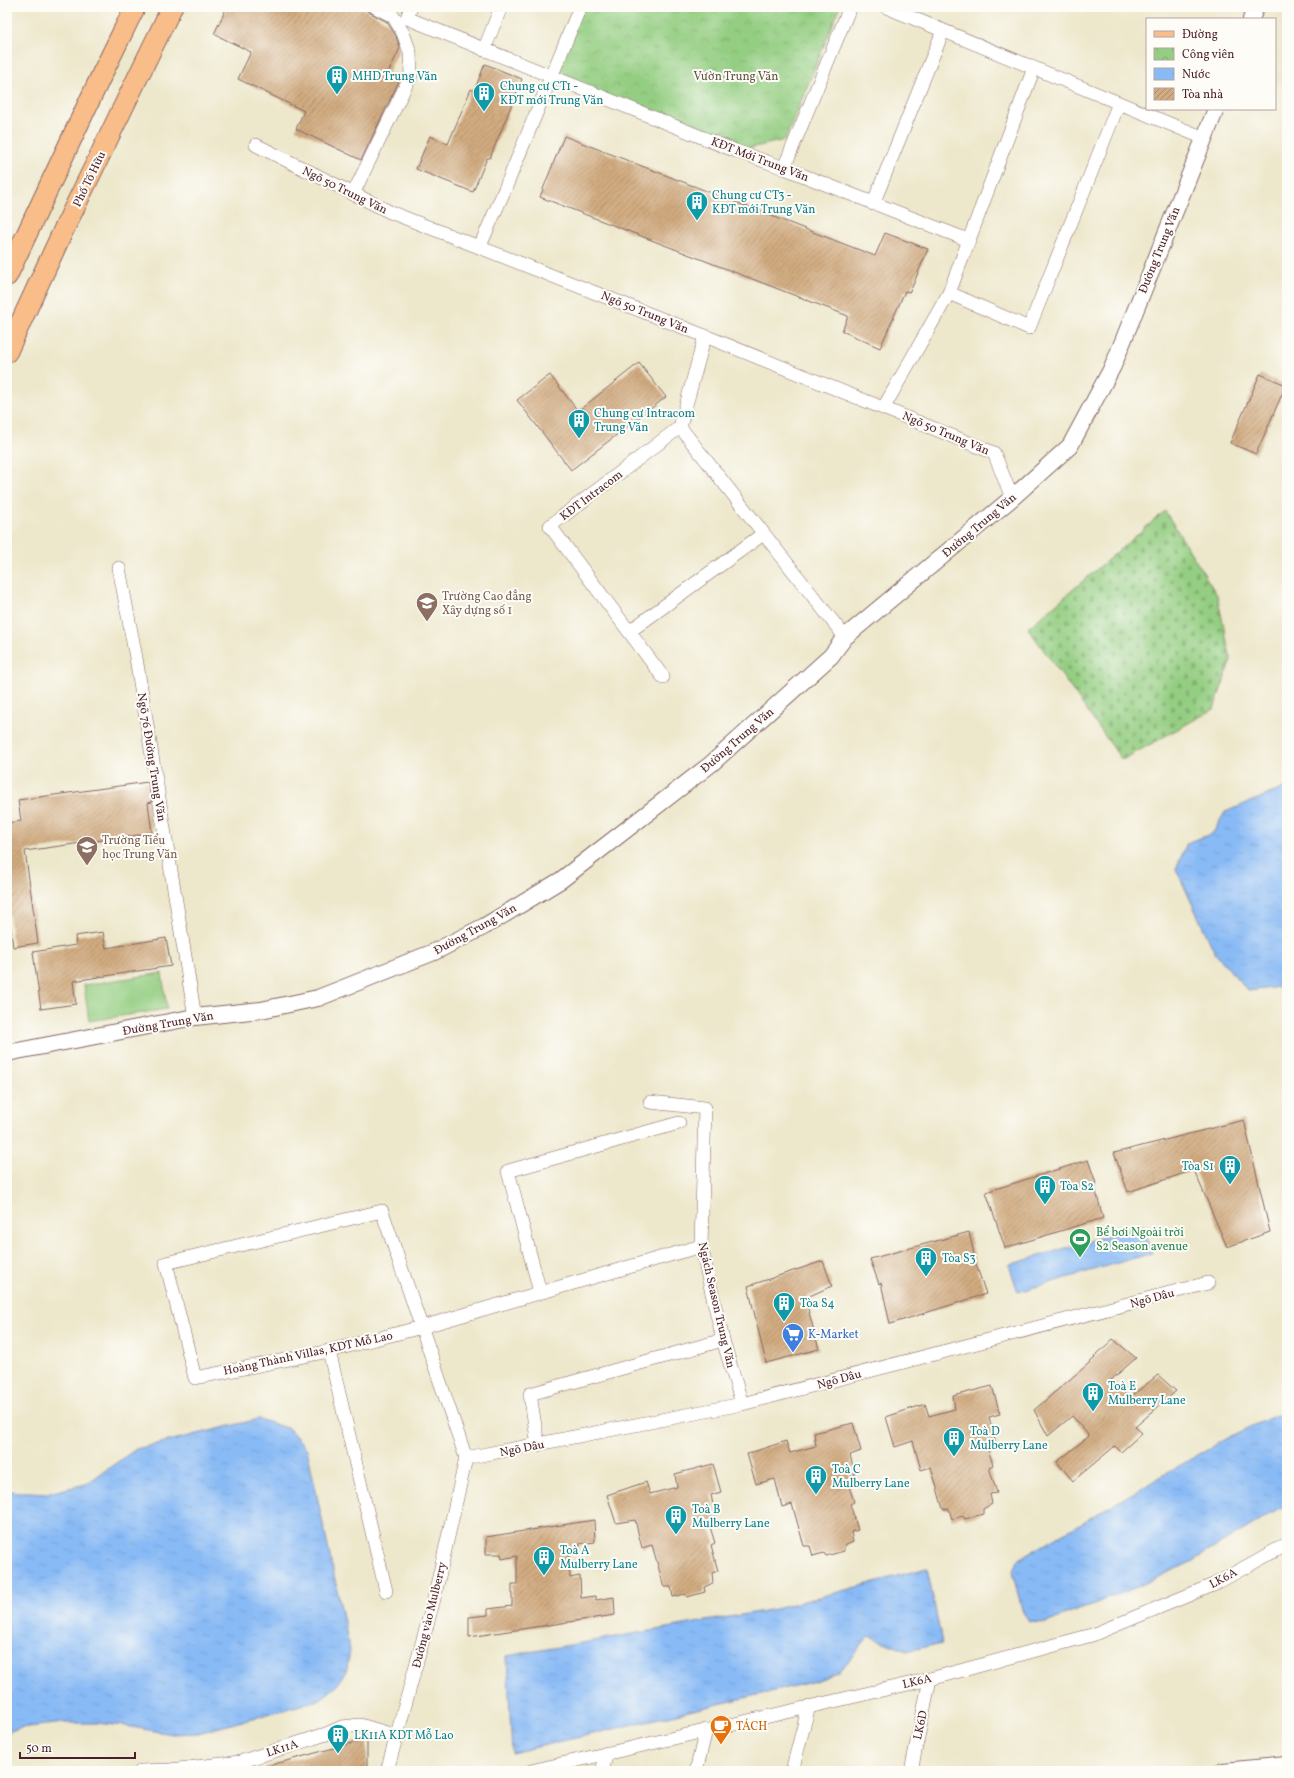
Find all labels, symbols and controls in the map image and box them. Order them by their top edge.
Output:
legend [1146,18,1276,110]
text: Đường [1182,27,1218,43]
text: Công viên [1182,47,1234,63]
building icon: MHD Trung Văn [324,63,350,96]
text: Nước [1182,67,1210,83]
place label: MHD Trung Văn [352,69,437,85]
park label: Vườn Trung Văn [693,69,779,85]
place label: Chung cư CT1 - KĐT mới Trung Văn [500,79,603,109]
building icon: Chung cư CT1 - KĐT mới Trung Văn [471,80,497,113]
text: Tòa nhà [1182,87,1223,103]
street label: KĐT Mới Trung Văn [708,134,811,186]
street label: Phố Tố Hữu [69,149,110,210]
street label: Ngõ 50 Trung Văn [299,163,390,218]
place label: Chung cư CT3 - KĐT mới Trung Văn [712,188,815,218]
building icon: Chung cư CT3 - KĐT mới Trung Văn [684,189,710,222]
street label: Đường Trung Văn [1135,205,1185,296]
street label: Ngõ 50 Trung Văn [598,288,691,338]
place label: Chung cư Intracom Trung Văn [594,406,696,436]
building icon: Chung cư Intracom Trung Văn [566,407,592,440]
street label: Ngõ 50 Trung Văn [900,408,992,459]
street label: KĐT Intracom [557,467,627,525]
street label: Đường Trung Văn [939,490,1020,562]
place label: Trường Cao đẳng Xây dựng số 1 [442,589,532,619]
school or university icon: Trường Cao đẳng Xây dựng số 1 [414,590,440,623]
street label: Ngõ 76 Đường Trung Văn [133,692,169,823]
street label: Đường Trung Văn [698,704,778,777]
place label: Trường Tiểu học Trung Văn [102,833,177,863]
school or university icon: Trường Tiểu học Trung Văn [74,834,100,867]
street label: Đường Trung Văn [431,901,520,959]
street label: Đường Trung Văn [121,1008,215,1040]
building icon: Tòa S1 [1217,1153,1243,1186]
place label: Tòa S1 [1182,1159,1214,1175]
building icon: Tòa S2 [1032,1173,1058,1206]
place label: Tòa S2 [1060,1179,1094,1195]
place label: Bể bơi Ngoài trời S2 Season avenue [1096,1225,1188,1255]
sports icon: Bể bơi Ngoài trời S2 Season avenue [1067,1226,1093,1259]
street label: Ngách Season Trung Văn [694,1241,738,1370]
building icon: Tòa S3 [913,1245,939,1278]
place label: Tòa S3 [942,1251,976,1267]
street label: Ngõ Dâu [1128,1285,1176,1313]
building icon: Tòa S4 [771,1290,797,1323]
place label: Tòa S4 [800,1296,835,1312]
supermarket icon: K-Market [780,1321,806,1354]
place label: K-Market [808,1327,859,1343]
street label: Hoàng Thành Villas, KDT Mỗ Lao [222,1328,394,1380]
street label: Ngõ Dâu [815,1366,863,1394]
place label: Toà E Mulberry Lane [1108,1379,1186,1409]
building icon: Toà E Mulberry Lane [1080,1380,1106,1413]
place label: Toà D Mulberry Lane [970,1424,1048,1454]
building icon: Toà D Mulberry Lane [941,1425,967,1458]
street label: Ngõ Dâu [498,1437,546,1461]
place label: Toà C Mulberry Lane [832,1462,910,1492]
building icon: Toà C Mulberry Lane [803,1463,829,1496]
place label: Toà B Mulberry Lane [692,1502,770,1532]
building icon: Toà B Mulberry Lane [663,1503,689,1536]
place label: Toà A Mulberry Lane [560,1543,638,1573]
building icon: Toà A Mulberry Lane [531,1544,557,1577]
street label: Đường vào Mulberry [409,1560,451,1670]
street label: LK6A [1207,1565,1241,1593]
street label: LK6A [901,1671,934,1693]
street label: LK6D [910,1709,932,1741]
cafe icon: TÁCH [708,1713,734,1746]
place label: TÁCH [736,1718,767,1735]
building icon: LK11A KDT Mỗ Lao [325,1722,351,1755]
place label: LK11A KDT Mỗ Lao [354,1728,454,1744]
scale bar [20,1734,135,1760]
street label: LK11A [264,1736,301,1762]
text: 50 m [26,1741,52,1757]

